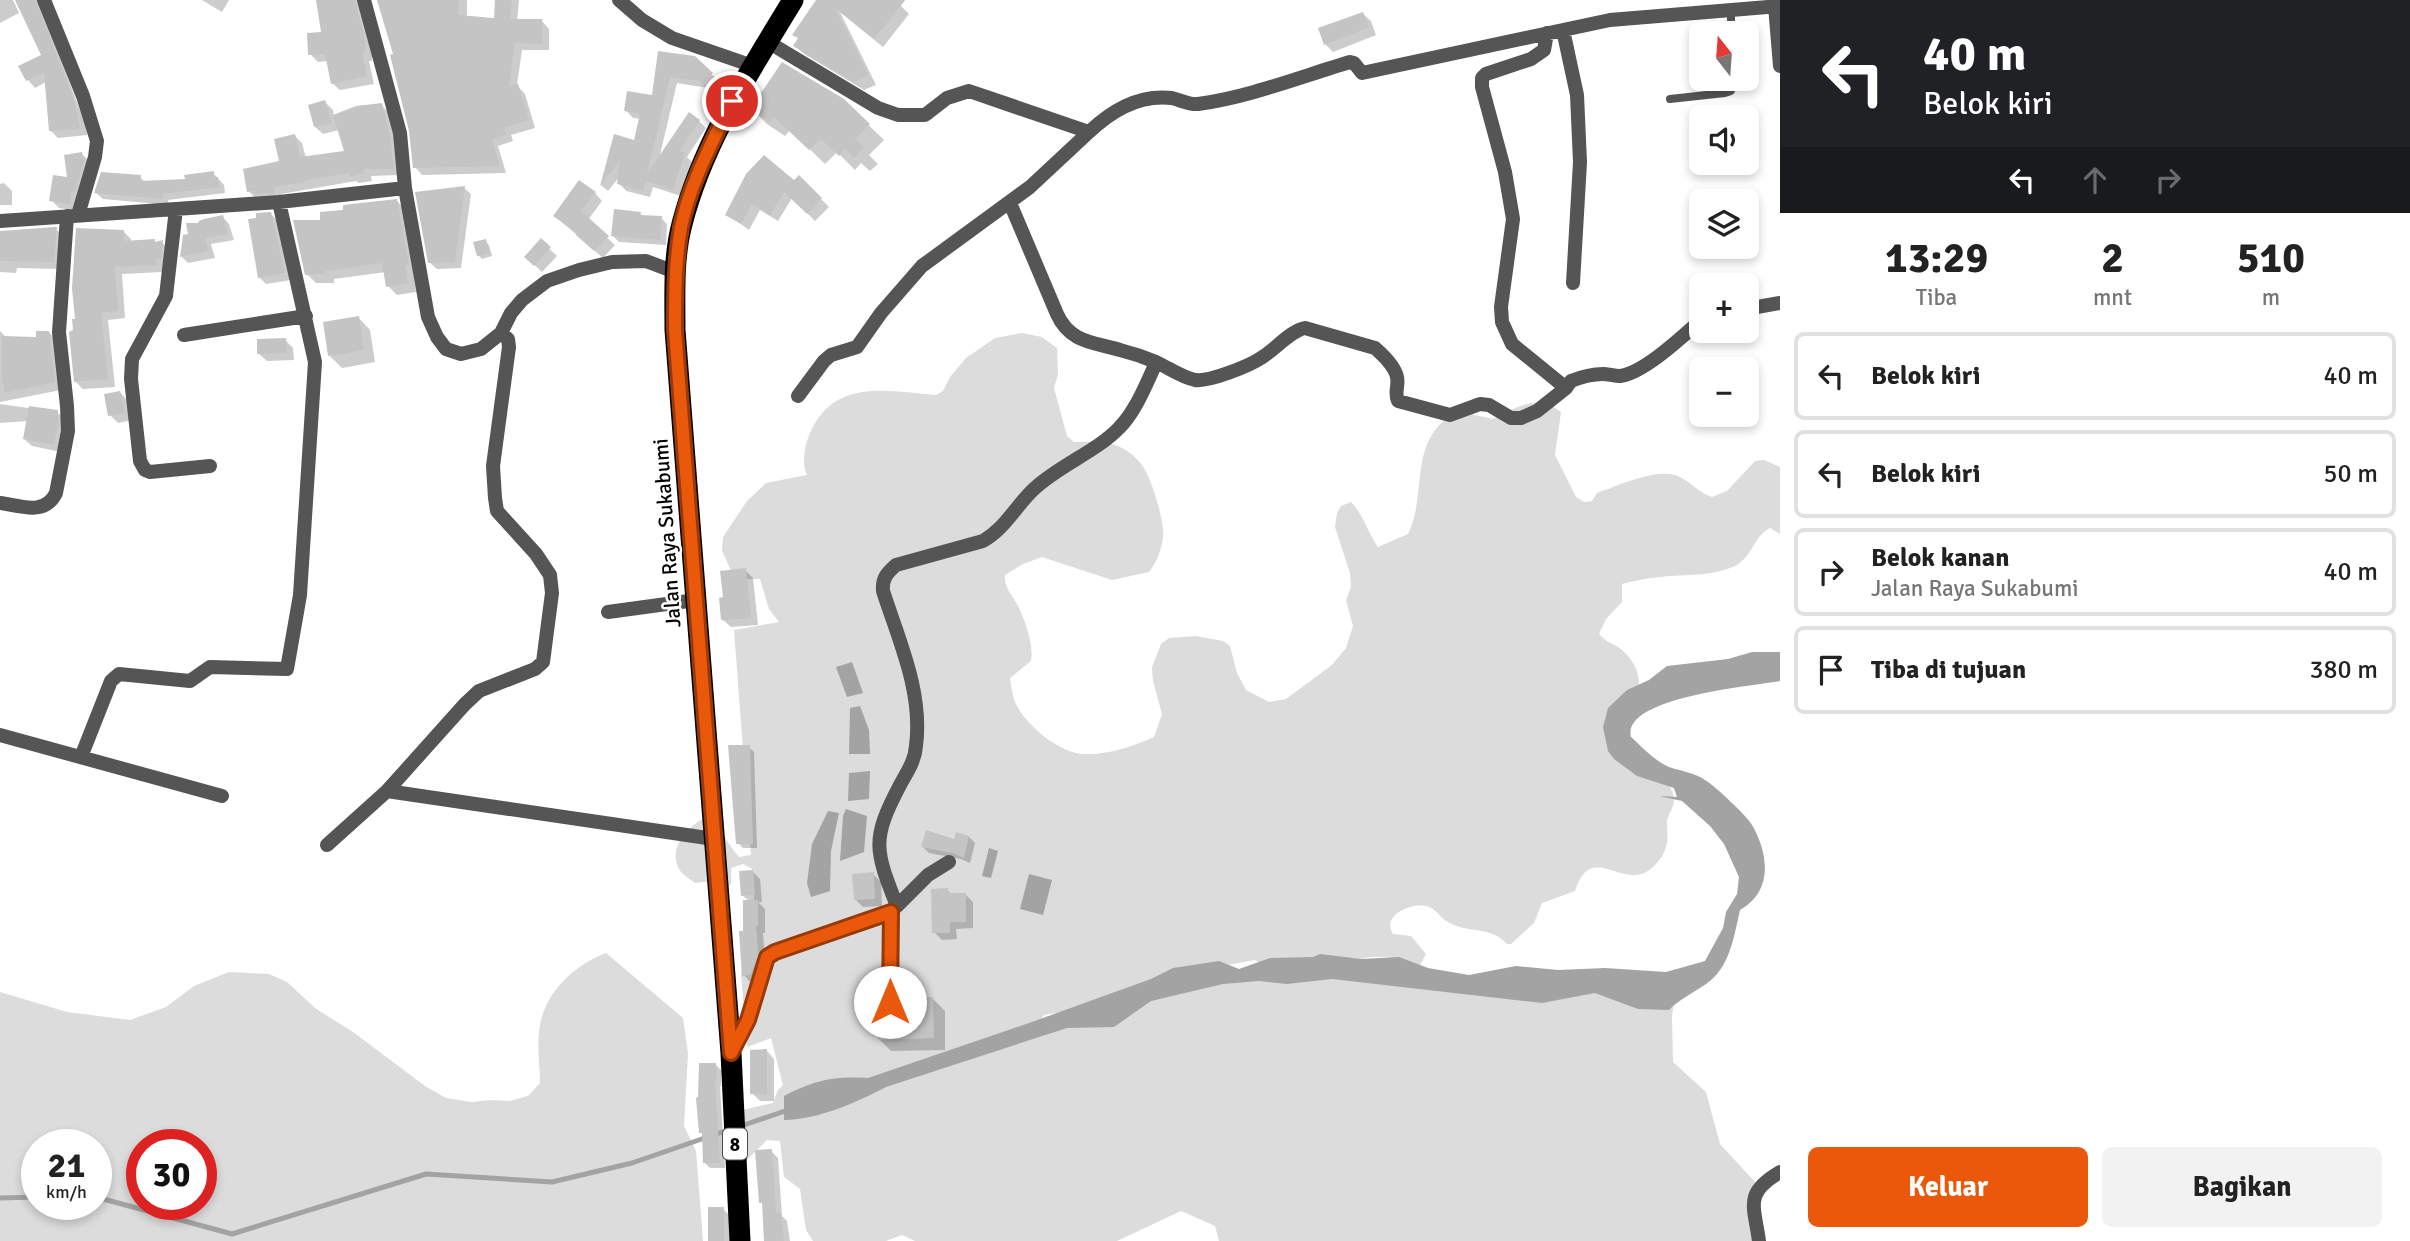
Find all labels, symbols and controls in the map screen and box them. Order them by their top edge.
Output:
north arrow [1689,21,1759,91]
map controls [1689,21,1759,427]
text: 40 m [1923,24,2026,84]
icon: left [1808,28,1899,119]
pin [702,71,762,131]
icon: arrive [713,82,751,120]
text: Belok kiri [1923,84,2053,123]
button: sound [1689,105,1759,175]
icon: left [2003,161,2041,199]
icon: ahead [2076,161,2114,199]
icon: right [2149,161,2187,199]
button: layers [1689,189,1759,259]
text: 13:29 [1885,233,1988,284]
text: 2 [2101,233,2124,284]
text: 510 [2237,233,2305,284]
button: + [1689,273,1759,343]
text: Tiba [1916,283,1957,312]
text: mnt [2093,283,2132,312]
text: m [2262,283,2280,312]
button: − [1689,357,1759,427]
icon: left [1812,357,1850,395]
text: Belok kiri [1871,360,1980,392]
text: 40 m [2323,360,2378,392]
street label: Jalan Raya Sukabumi [647,438,687,628]
icon: left [1812,455,1850,493]
text: Belok kiri [1871,458,1980,490]
text: 50 m [2323,458,2378,490]
text: Belok kanan [1871,542,2009,574]
icon: right [1812,553,1850,591]
text: 40 m [2323,556,2378,588]
text: Jalan Raya Sukabumi [1871,574,2078,603]
icon: arrive [1812,651,1850,689]
text: Tiba di tujuan [1871,654,2026,686]
text: 380 m [2309,654,2378,686]
position arrow [853,965,927,1039]
road number: 8 [723,1128,747,1160]
speed limit sign: 30 [126,1129,217,1220]
text: 21 [48,1144,85,1187]
button: Keluar [1808,1147,2088,1227]
button: Bagikan [2102,1147,2382,1227]
text: km/h [46,1181,87,1203]

